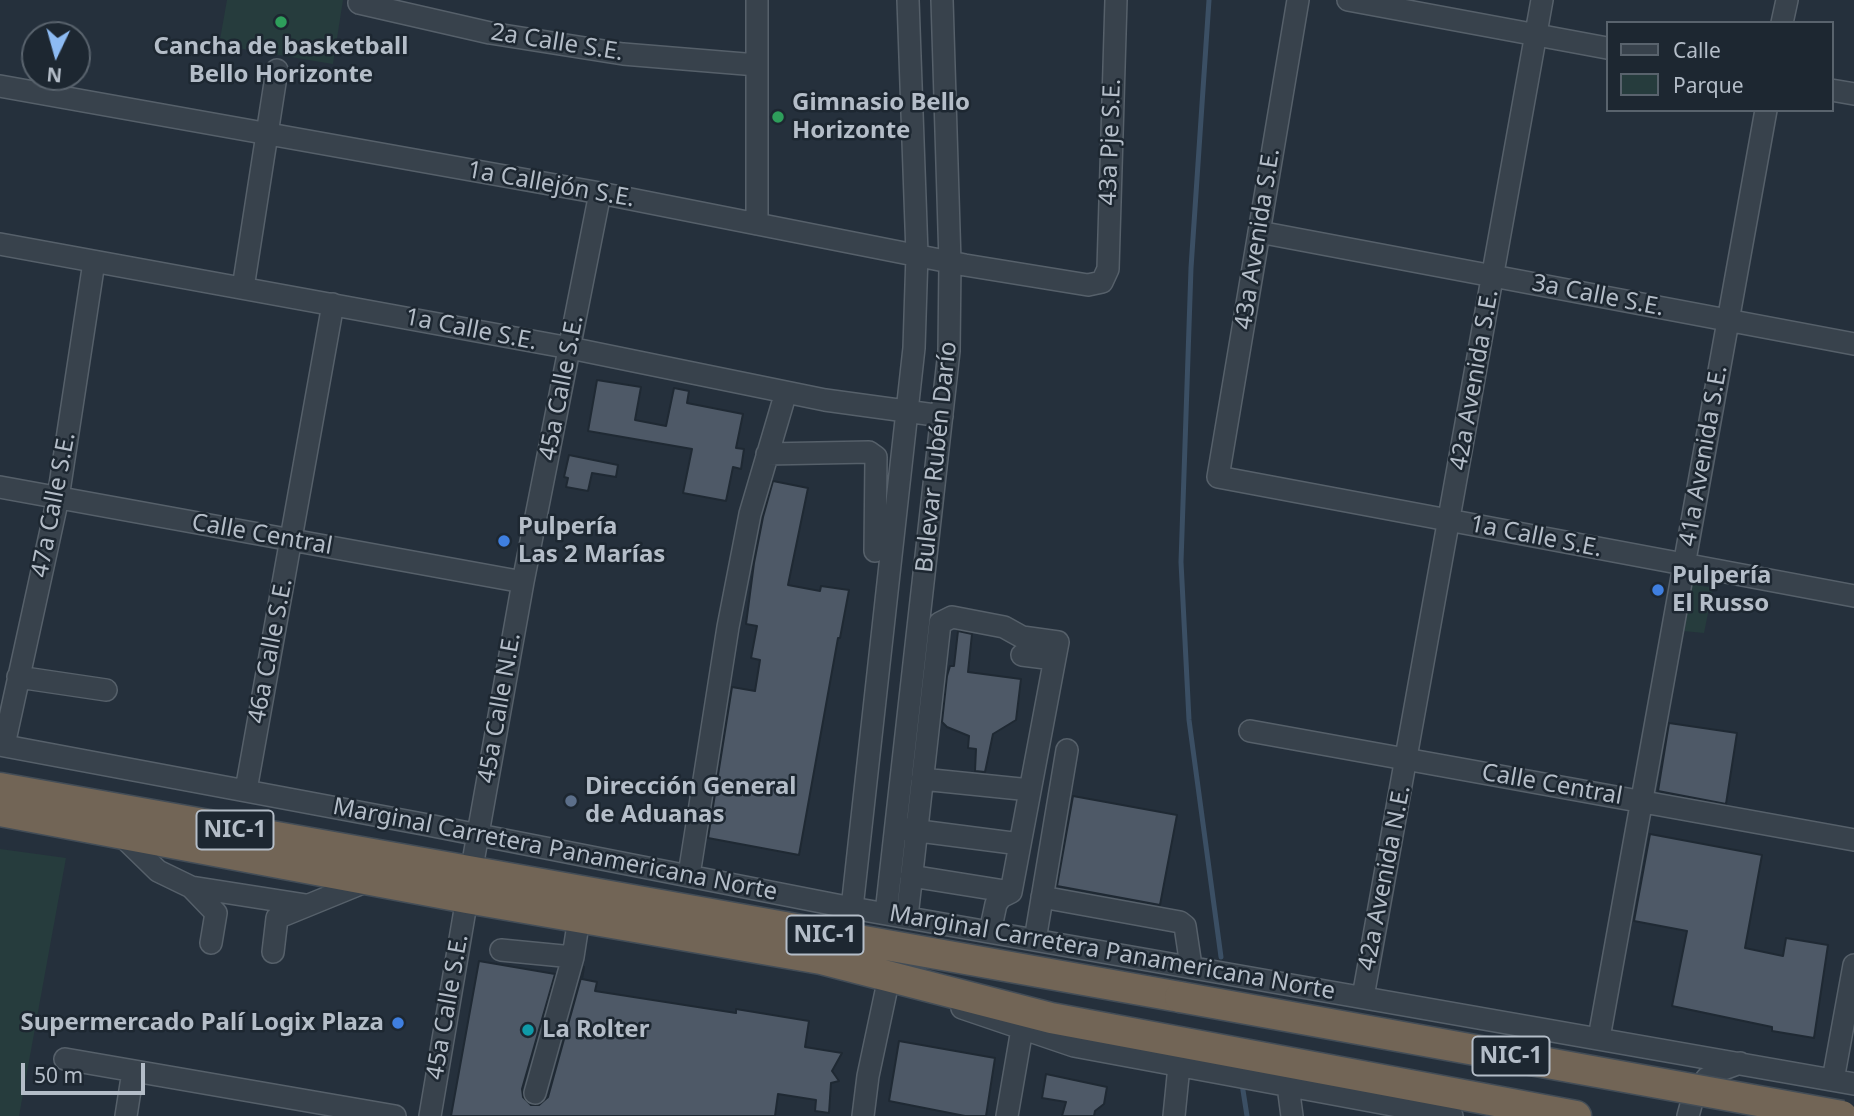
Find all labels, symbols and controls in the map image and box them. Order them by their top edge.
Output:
marker: Cancha de basketball Bello Horizonte [273,14,289,30]
street label: 2a Calle S.E. [489,18,625,68]
north arrow [21,21,91,91]
legend [1605,21,1833,112]
place label: Cancha de basketball Bello Horizonte [154,33,408,89]
text: Calle [1673,36,1721,64]
text: N [46,61,63,89]
text: Parque [1673,71,1743,99]
street label: 43a Pje S.E. [1094,78,1128,206]
place label: Gimnasio Bello Horizonte [792,89,970,145]
marker: Gimnasio Bello Horizonte [770,109,786,125]
street label: 43a Avenida S.E. [1229,146,1287,332]
street label: 1a Callejón S.E. [465,156,637,214]
street label: 3a Calle S.E. [1530,269,1666,323]
street label: 42a Avenida S.E. [1445,287,1505,473]
street label: 1a Calle S.E. [403,303,539,357]
street label: 45a Calle S.E. [534,313,590,463]
street label: Bulevar Rubén Darío [911,340,963,574]
street label: 41a Avenida S.E. [1674,363,1734,549]
street label: 47a Calle S.E. [26,430,82,580]
street label: Calle Central [190,508,334,562]
street label: 1a Calle S.E. [1468,510,1604,564]
place label: Pulpería Las 2 Marías [518,513,665,569]
marker: Pulpería Las 2 Marías [496,533,512,549]
place label: Pulpería El Russo [1672,562,1771,618]
street label: 46a Calle S.E. [243,576,299,726]
marker: Pulpería El Russo [1650,582,1666,598]
street label: 45a Calle N.E. [473,630,527,786]
street label: Calle Central [1480,758,1624,812]
place label: Dirección General de Aduanas [585,773,797,829]
street label: 42a Avenida N.E. [1353,783,1417,973]
street label: Marginal Carretera Panamericana Norte [330,793,780,907]
marker: Dirección General de Aduanas [563,793,579,809]
road number: NIC-1 [196,810,274,850]
street label: Marginal Carretera Panamericana Norte [887,900,1337,1006]
road number: NIC-1 [786,916,864,954]
street label: 45a Calle S.E. [421,932,475,1082]
place label: Supermercado Palí Logix Plaza [20,1009,384,1037]
marker: Supermercado Palí Logix Plaza [390,1015,406,1031]
place label: La Rolter [542,1016,649,1044]
marker: La Rolter [520,1022,536,1038]
road number: NIC-1 [1472,1036,1550,1076]
scale bar [24,1050,149,1094]
text: 50 m [34,1061,83,1089]

